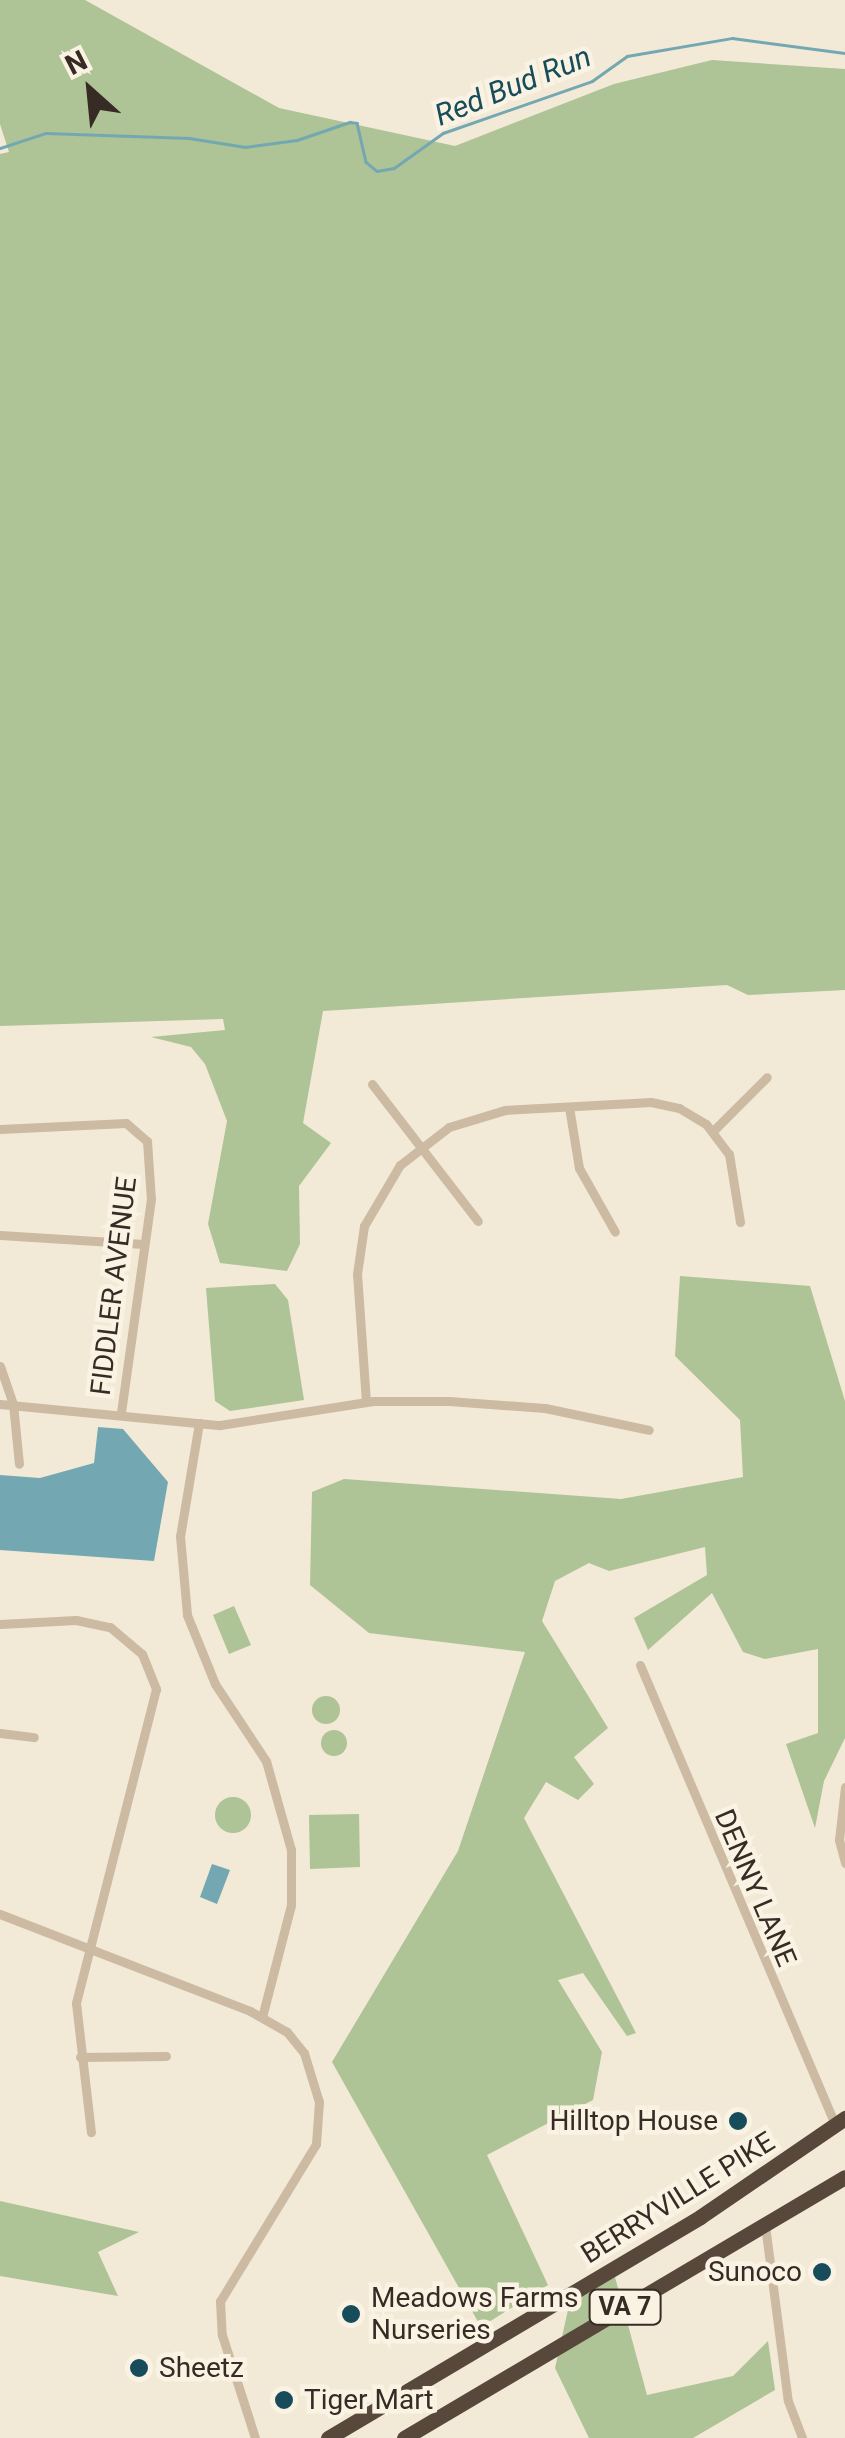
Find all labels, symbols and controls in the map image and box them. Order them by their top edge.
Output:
water label: Red Bud Run [430,38,596,134]
north arrow [40,40,140,140]
text: N [60,44,92,82]
street label: FIDDLER AVENUE [84,1175,144,1397]
street label: DENNY LANE [707,1805,803,1971]
place label: Hilltop House [549,2104,718,2138]
marker: Hilltop House [727,2110,749,2132]
street label: BERRYVILLE PIKE [575,2125,781,2271]
place label: Sunoco [708,2255,802,2289]
marker: Sunoco [811,2261,833,2283]
place label: Meadows Farms Nurseries [371,2281,578,2347]
road number: VA 7 [588,2287,662,2327]
marker: Meadows Farms Nurseries [340,2303,362,2325]
place label: Sheetz [159,2351,244,2385]
marker: Sheetz [128,2357,150,2379]
place label: Tiger Mart [304,2383,434,2417]
marker: Tiger Mart [273,2389,295,2411]

